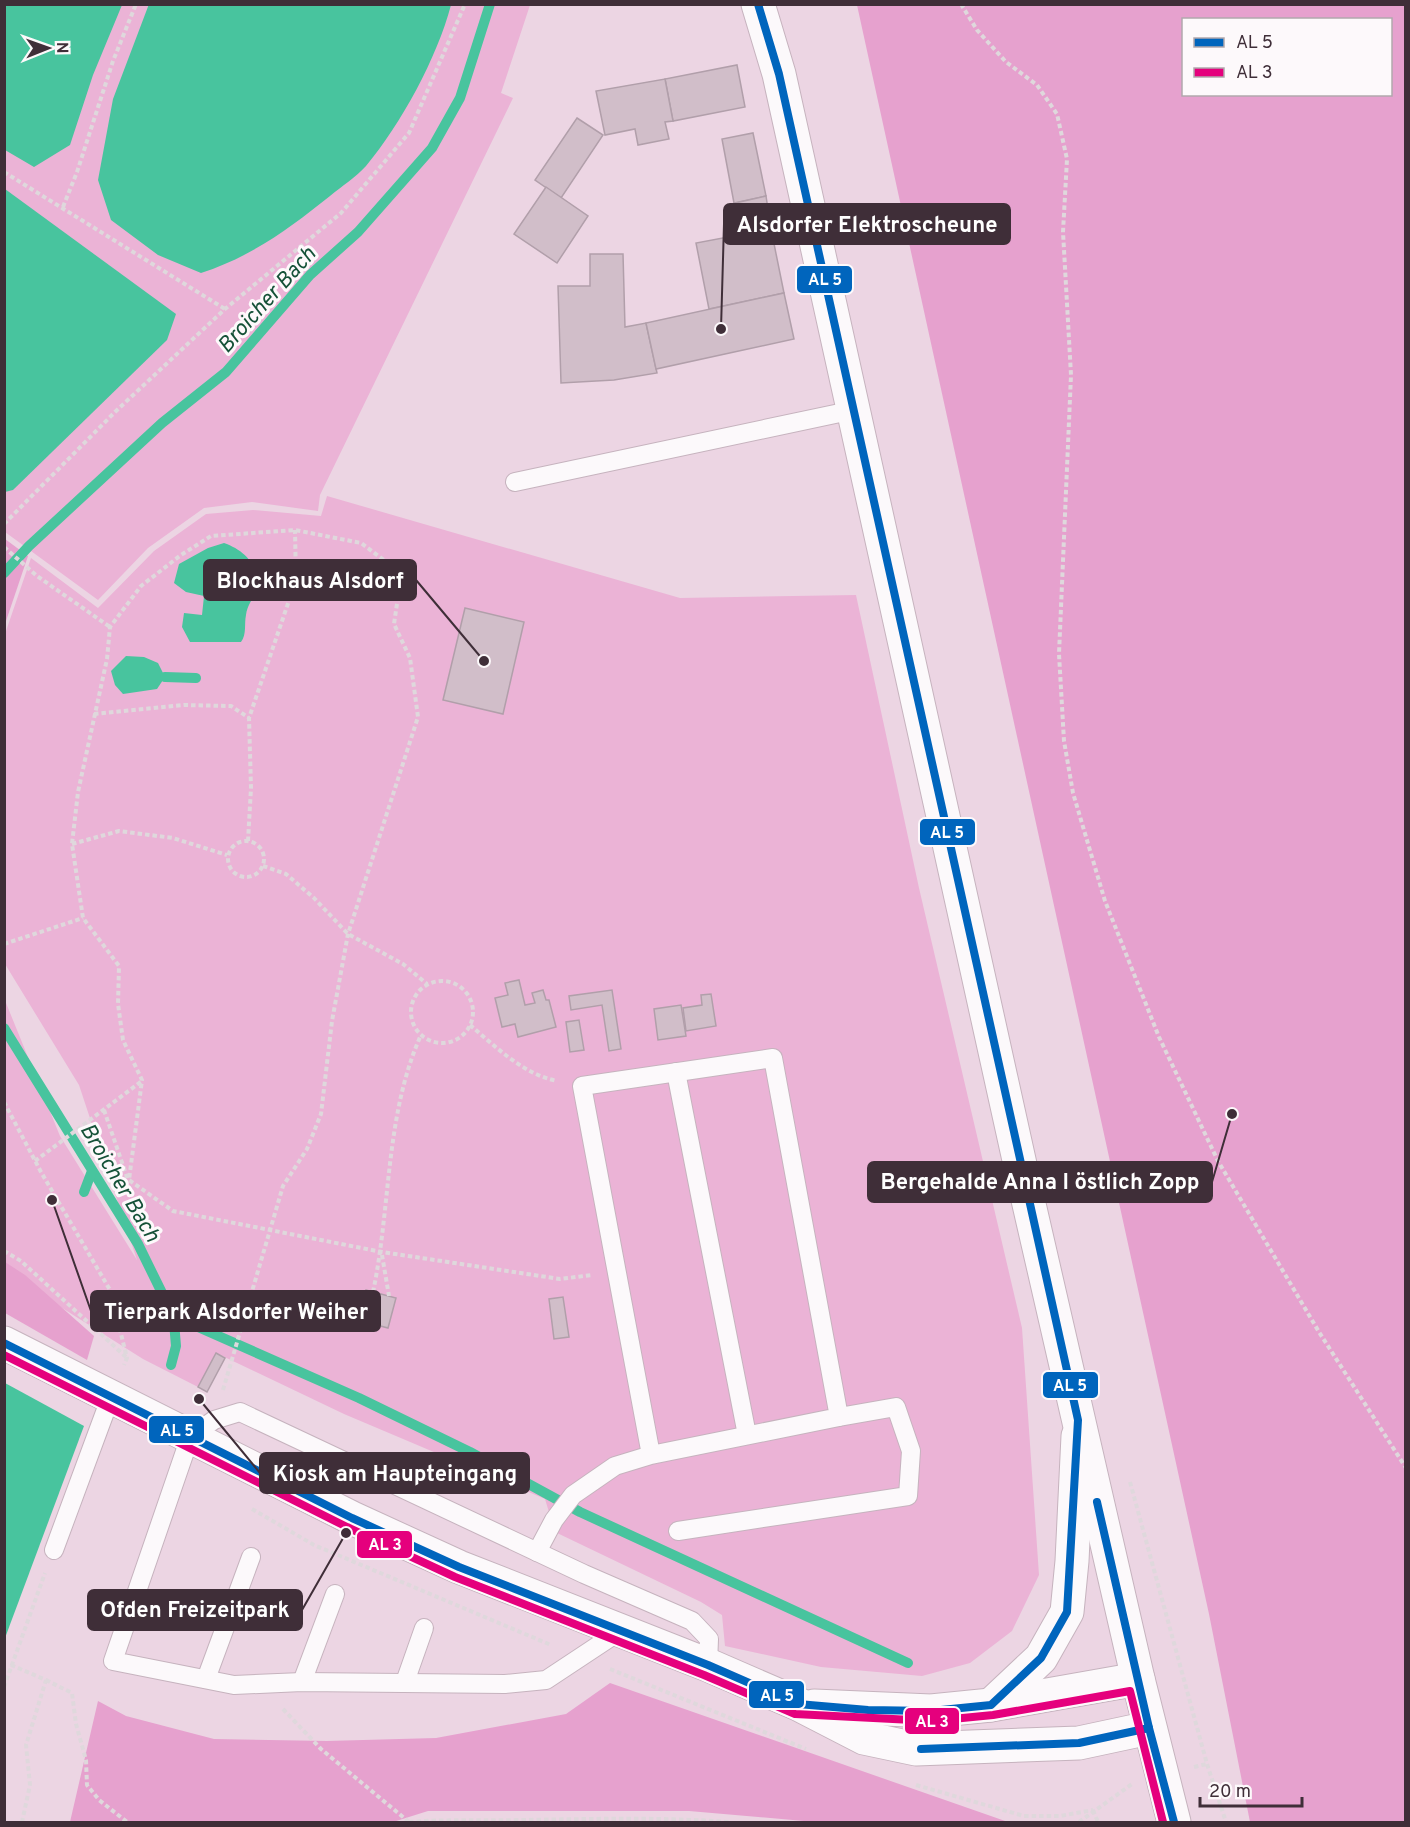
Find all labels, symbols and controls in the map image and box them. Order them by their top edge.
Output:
north arrow [18,18,78,78]
legend [1182,18,1392,96]
text: AL 5 [1236,32,1273,55]
text: N [51,42,71,54]
text: AL 3 [1236,62,1273,85]
callout: Alsdorfer Elektroscheune [724,204,1010,244]
text: Alsdorfer Elektroscheune [736,213,998,240]
water label: Broicher Bach [213,242,323,359]
line badge: AL 5 [796,265,853,294]
text: AL 5 [808,271,842,291]
callout: Blockhaus Alsdorf [204,560,416,600]
text: Blockhaus Alsdorf [216,569,404,596]
line badge: AL 5 [919,818,976,846]
text: AL 5 [930,824,964,844]
water label: Broicher Bach [73,1119,165,1248]
callout: Bergehalde Anna I östlich Zopp [868,1162,1212,1202]
text: Bergehalde Anna I östlich Zopp [880,1170,1200,1197]
callout: Tierpark Alsdorfer Weiher [91,1291,380,1331]
text: Tierpark Alsdorfer Weiher [104,1300,368,1327]
line badge: AL 5 [1042,1371,1099,1399]
text: AL 5 [1053,1377,1087,1397]
line badge: AL 5 [148,1415,205,1444]
text: AL 5 [160,1422,194,1442]
callout: Kiosk am Haupteingang [260,1453,529,1493]
text: Kiosk am Haupteingang [273,1462,517,1489]
line badge: AL 3 [356,1530,413,1559]
text: AL 3 [368,1536,402,1556]
callout: Ofden Freizeitpark [88,1590,302,1630]
text: Ofden Freizeitpark [100,1598,290,1625]
line badge: AL 5 [748,1680,805,1709]
text: AL 5 [760,1687,794,1707]
line badge: AL 3 [904,1707,960,1735]
text: AL 3 [915,1713,949,1733]
scale bar [1200,1770,1302,1808]
text: 20 m [1209,1781,1251,1804]

